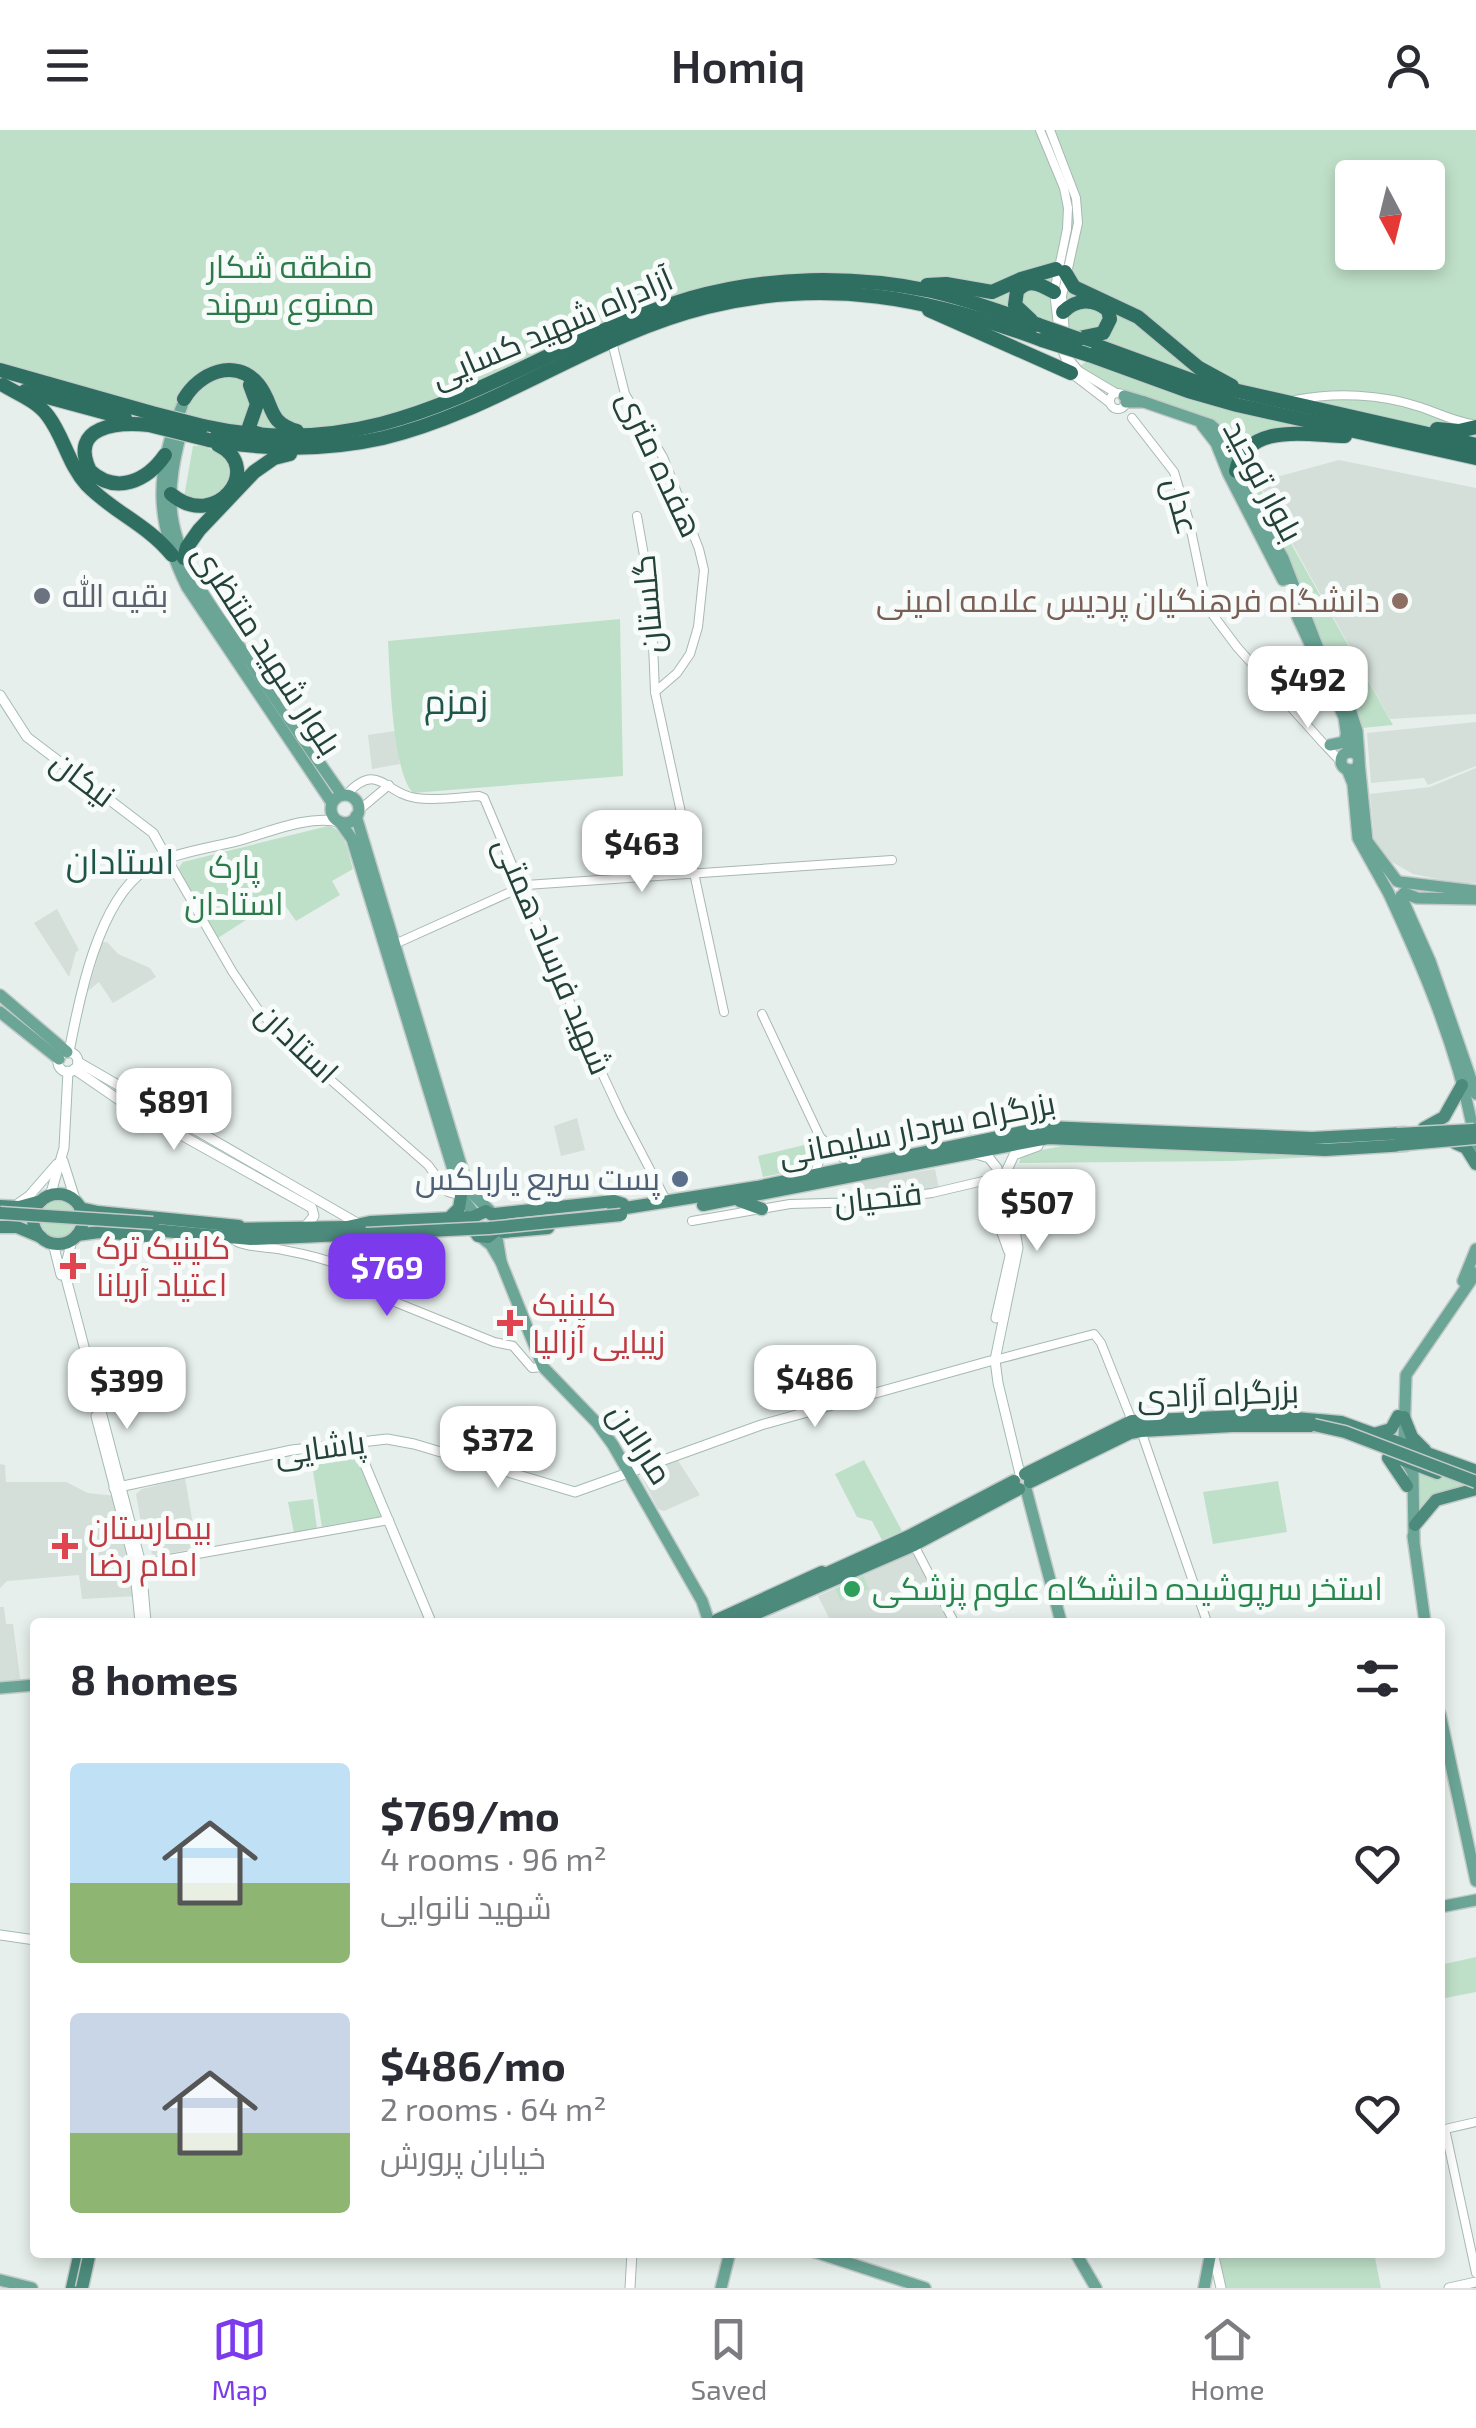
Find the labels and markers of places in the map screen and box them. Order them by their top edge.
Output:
place label: بقیه الله [62,575,168,613]
place label: دانشگاه فرهنگیان پردیس علامه امینی [876,580,1380,622]
marker: بقیه الله [31,585,53,607]
marker: دانشگاه فرهنگیان پردیس علامه امینی [1389,590,1411,612]
pin: $492 [1249,646,1367,731]
pin: $463 [583,810,701,895]
pin: $891 [115,1068,233,1153]
place label: پست سریع یارباکس [415,1158,660,1201]
marker: پست سریع یارباکس [669,1168,691,1190]
pin: $507 [978,1169,1096,1254]
place label: کلینیک ترک اعتیاد آریانا [96,1227,231,1303]
pin: $769 [328,1234,446,1319]
marker: کلینیک ترک اعتیاد آریانا [60,1253,86,1279]
place label: کلینیک زیبایی آزالیا [532,1284,665,1361]
marker: کلینیک زیبایی آزالیا [497,1310,523,1336]
pin: $486 [756,1345,874,1430]
pin: $399 [68,1347,186,1432]
pin: $372 [439,1406,557,1491]
place label: بیمارستان امام رضا [88,1507,212,1587]
marker: بیمارستان امام رضا [52,1533,78,1559]
place label: استخر سرپوشیده دانشگاه علوم پزشکی [872,1568,1383,1611]
marker: استخر سرپوشیده دانشگاه علوم پزشکی [841,1578,863,1600]

